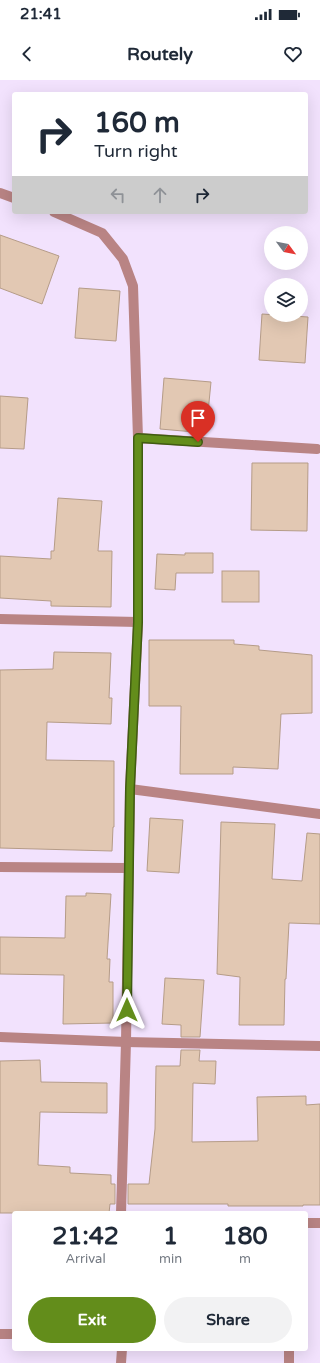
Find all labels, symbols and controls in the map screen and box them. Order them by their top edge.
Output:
text: 21:41 [20,5,62,23]
icon: back [16,43,38,65]
text: Routely [127,43,193,65]
icon: heart [282,43,304,65]
text: 160 m [94,106,180,140]
icon: right [28,108,80,160]
text: Turn right [94,140,178,162]
icon: left [107,184,129,206]
icon: ahead [149,184,171,206]
icon: right [191,184,213,206]
north arrow [264,226,308,270]
map controls [264,226,308,322]
button: layers [264,278,308,322]
pin [181,401,215,442]
icon: arrive [187,407,209,429]
position arrow [106,989,148,1031]
text: 21:42 [52,1222,119,1251]
text: 1 [163,1222,178,1251]
text: 180 [222,1222,268,1251]
text: Arrival [65,1251,106,1267]
text: min [159,1251,182,1267]
text: m [239,1251,251,1267]
button: Exit [28,1297,156,1343]
button: Share [164,1297,292,1343]

